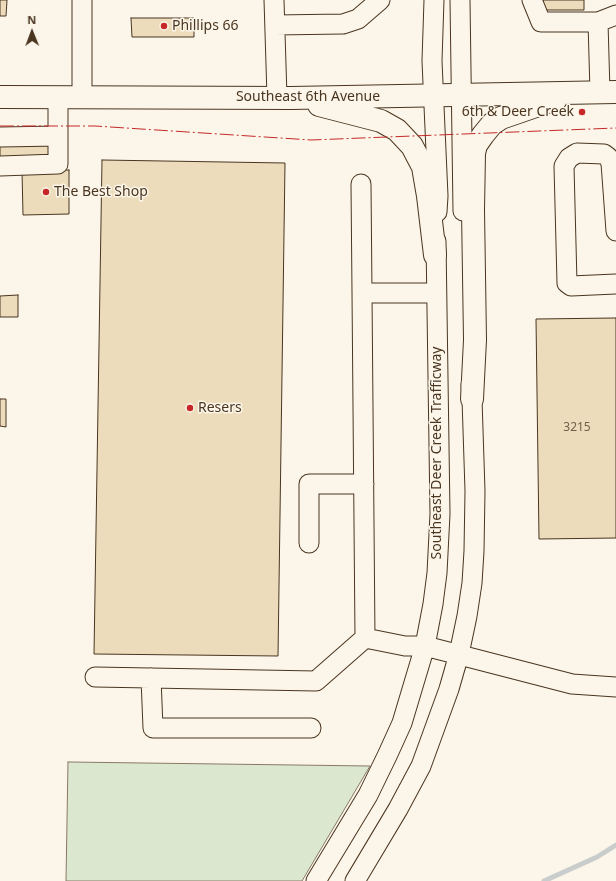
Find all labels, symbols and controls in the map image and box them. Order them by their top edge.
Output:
north arrow [12,12,52,52]
text: N [27,12,36,27]
place label: Phillips 66 [172,18,239,34]
marker: Phillips 66 [159,21,169,31]
street label: Southeast 6th Avenue [236,89,380,105]
place label: 6th & Deer Creek [462,104,574,120]
marker: 6th & Deer Creek [577,107,587,117]
place label: The Best Shop [54,184,148,200]
marker: The Best Shop [41,187,51,197]
street label: Southeast Deer Creek Trafficway [429,347,445,559]
place label: Resers [198,400,242,416]
marker: Resers [185,403,195,413]
house number: 3215 [563,421,591,435]

